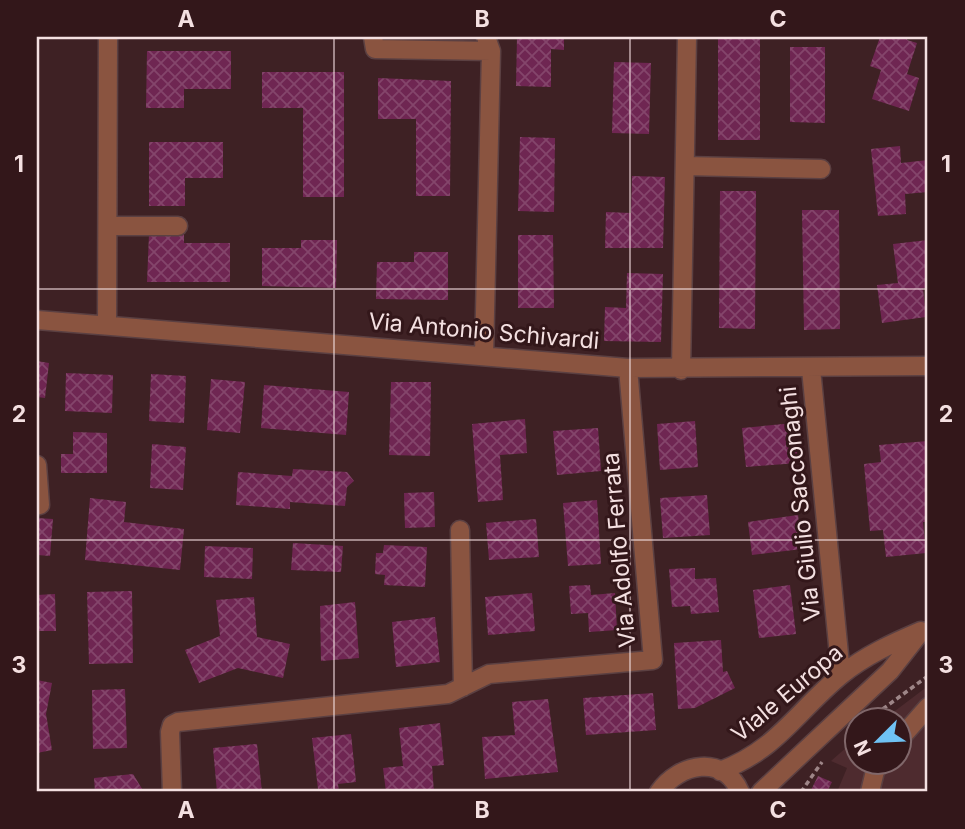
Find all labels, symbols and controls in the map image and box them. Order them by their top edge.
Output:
text: A [177,5,195,33]
text: B [474,5,490,33]
text: C [769,5,787,33]
text: 1 [14,150,24,178]
text: 1 [941,150,951,178]
street label: Via Antonio Schivardi [367,307,601,355]
street label: Via Giulio Sacconaghi [774,385,826,623]
text: 2 [12,400,26,428]
text: 2 [939,400,953,428]
street label: Via Adolfo Ferrata [597,451,641,649]
street label: Viale Europa [726,638,848,748]
text: 3 [12,651,26,679]
text: 3 [939,651,953,679]
north arrow [842,706,912,776]
text: N [849,736,876,759]
text: A [177,796,195,824]
text: B [474,796,490,824]
text: C [769,796,787,824]

